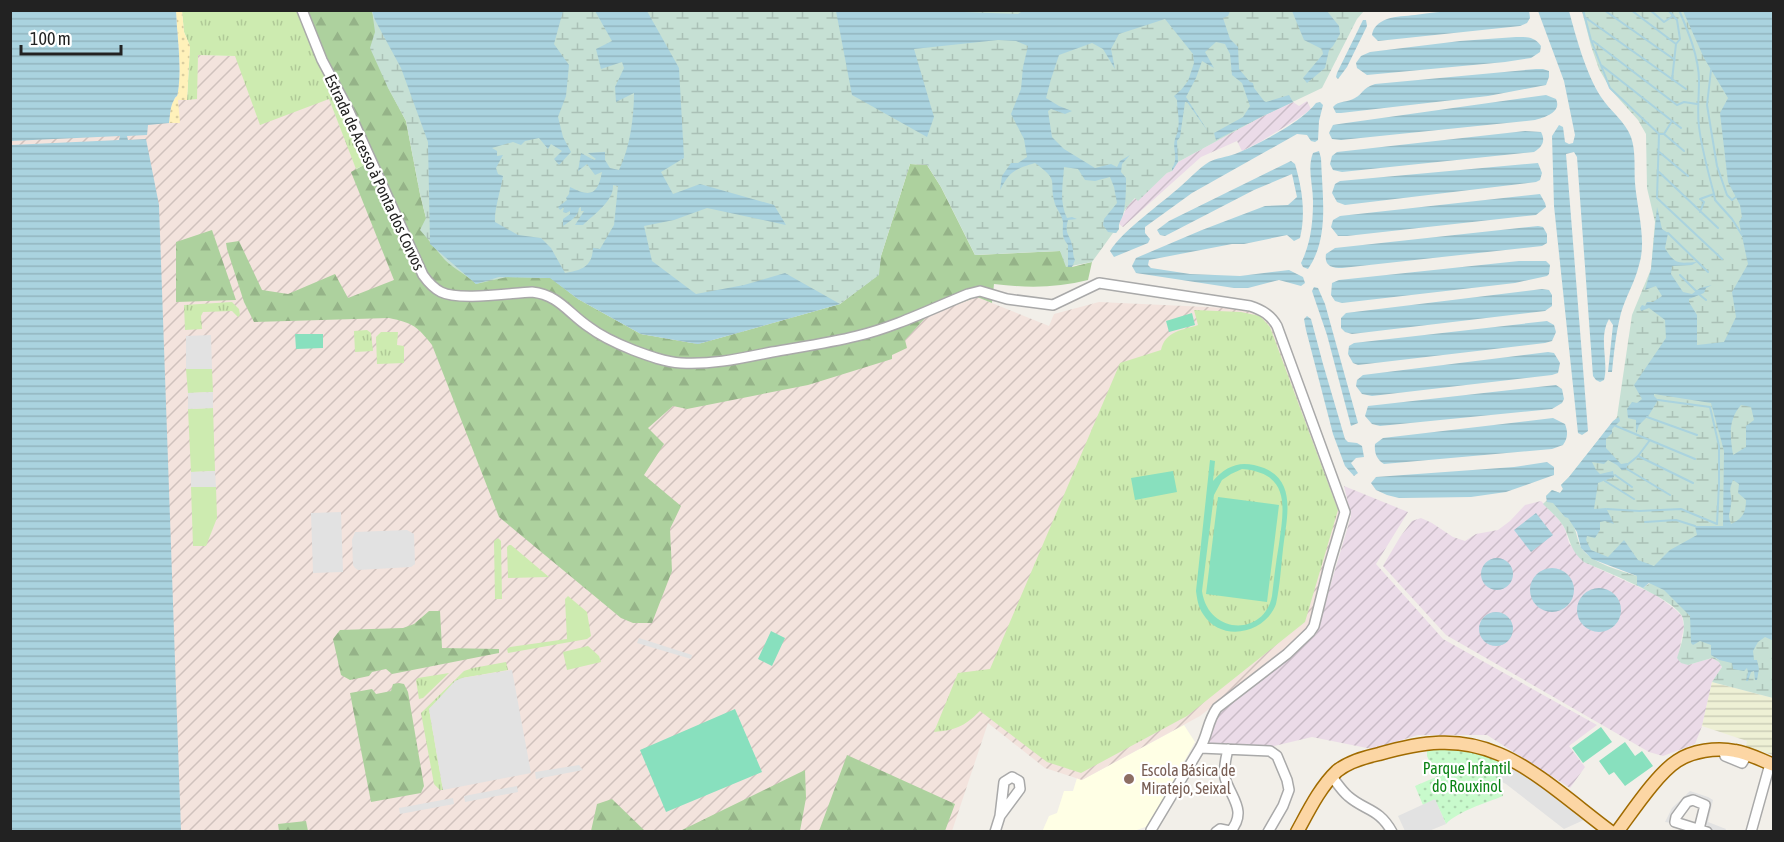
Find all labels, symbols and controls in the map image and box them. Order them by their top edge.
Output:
scale bar [21,18,122,56]
text: 100 m [30,28,71,49]
street label: Estrada de Acesso à Ponta dos Corvos [322,71,429,273]
park label: Parque Infantil do Rouxinol [1423,759,1512,795]
place label: Escola Básica de Miratejo, Seixal [1141,761,1236,798]
marker: Escola Básica de Miratejo, Seixal [1122,772,1136,786]

